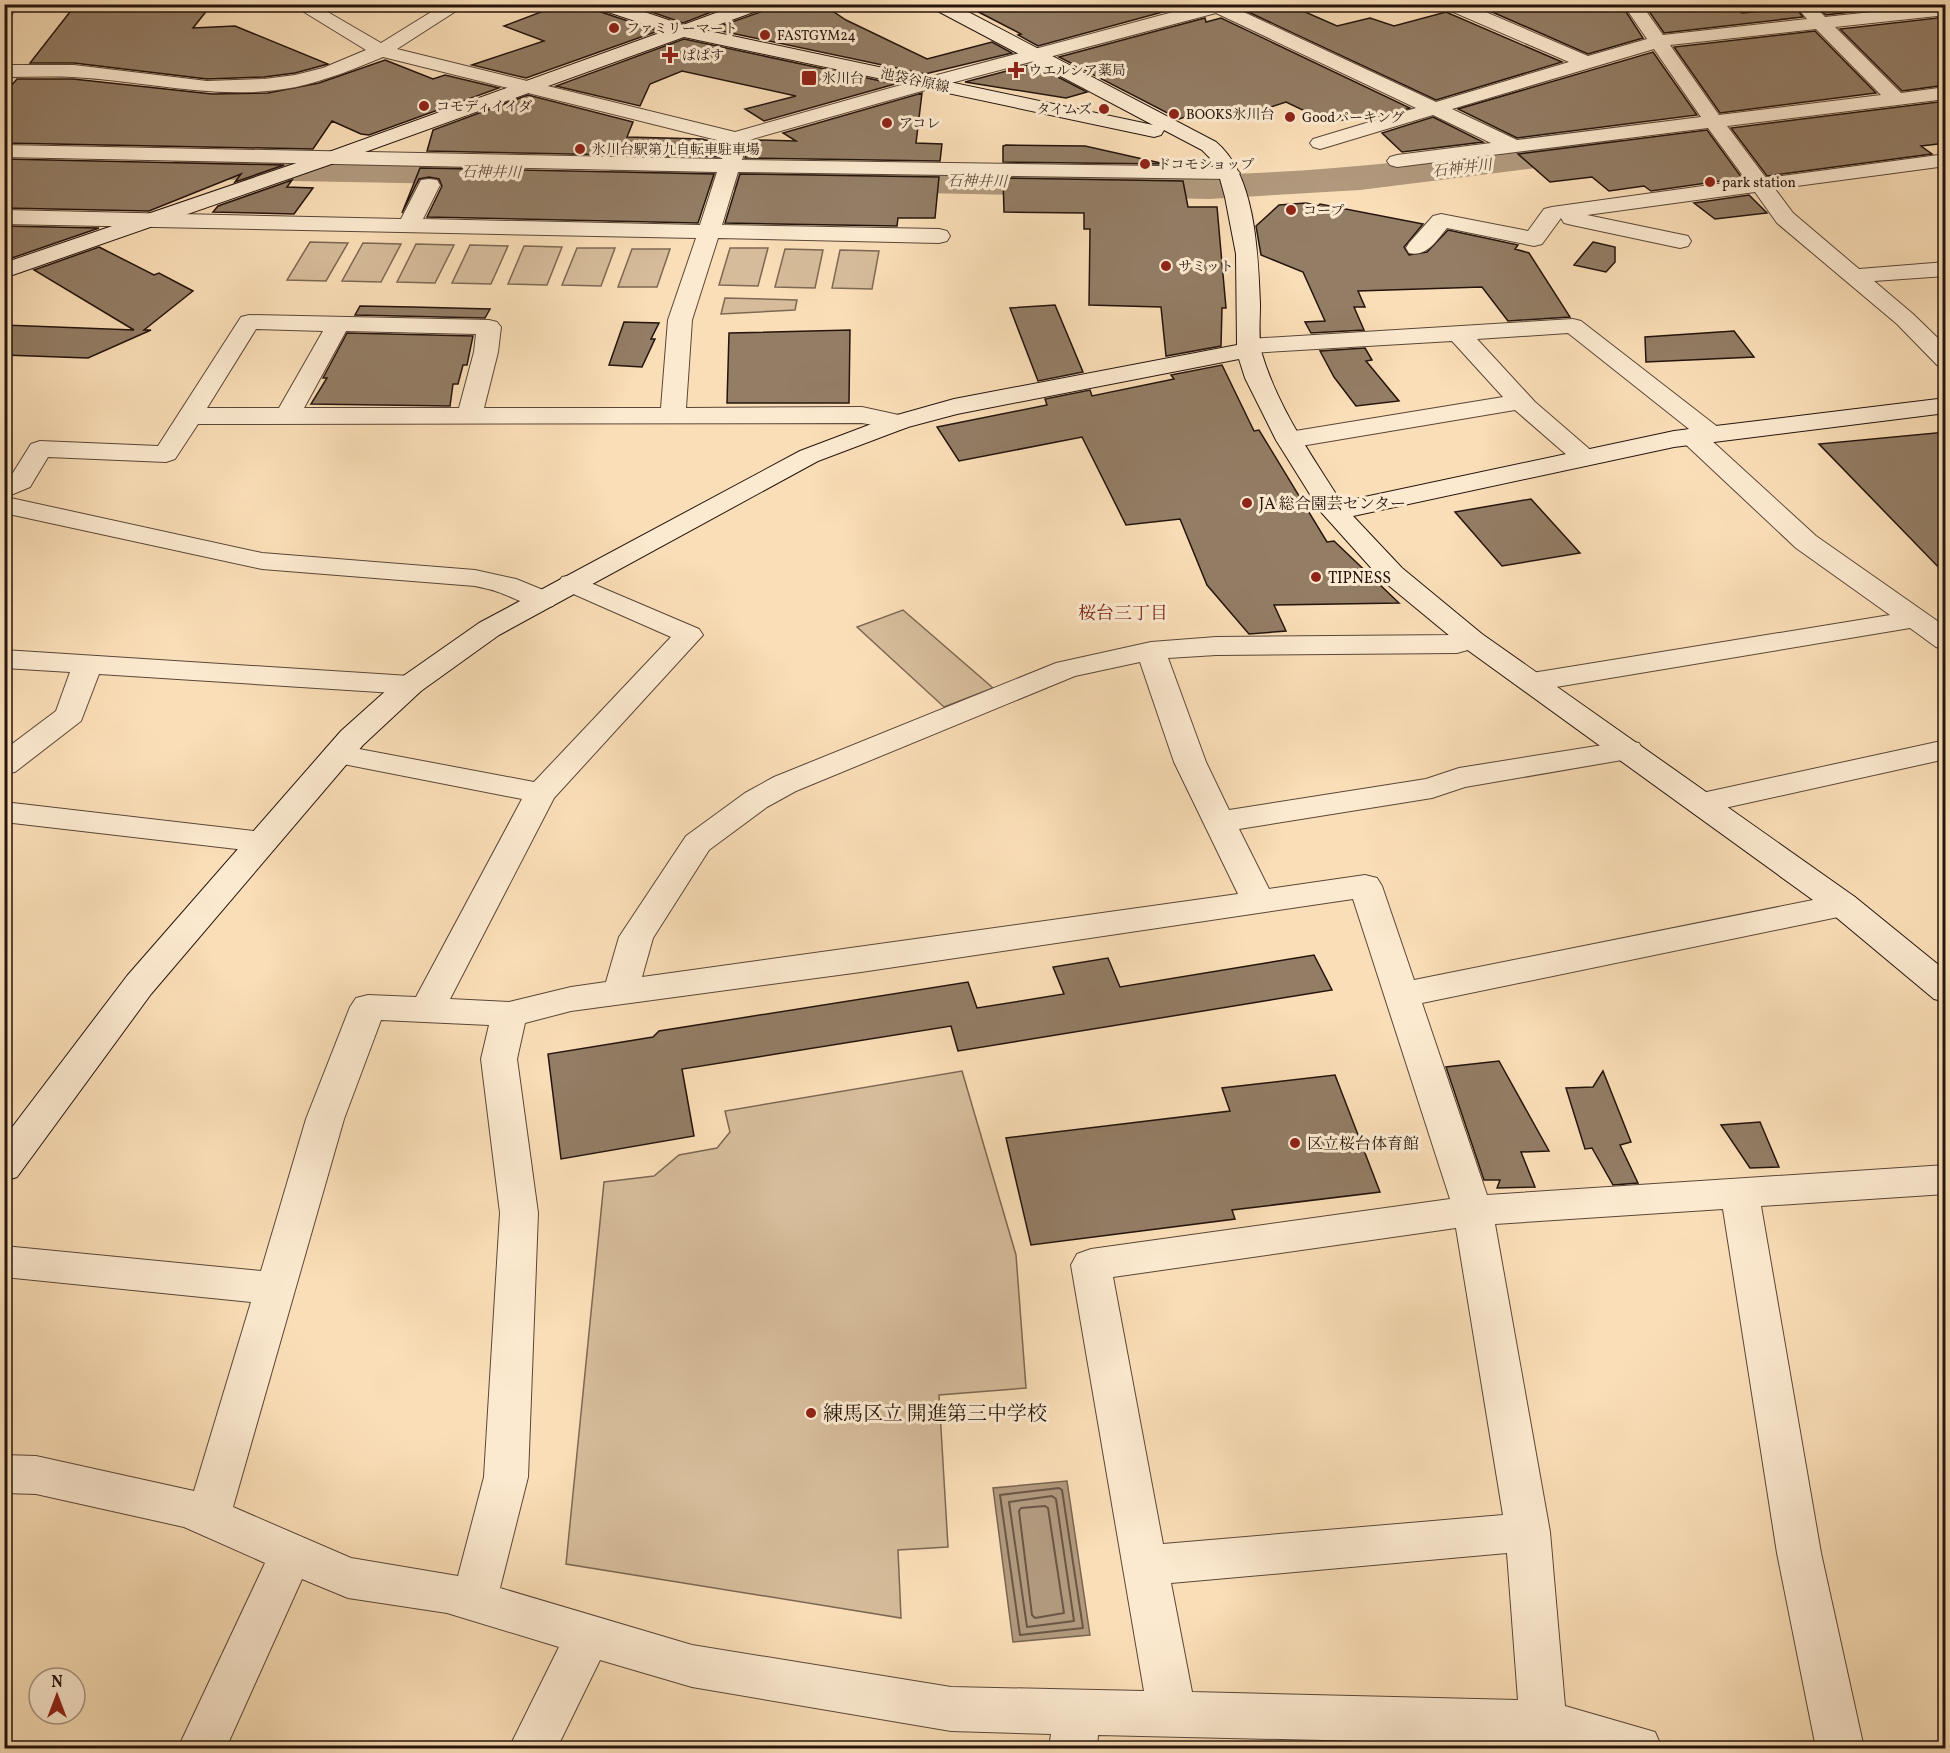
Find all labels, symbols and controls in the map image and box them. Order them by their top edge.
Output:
place label: ファミリーマート [626,20,738,39]
marker: ファミリーマート [607,21,621,35]
place label: FASTGYM24 [777,27,856,46]
marker: FASTGYM24 [758,28,772,42]
place label: ぱぱす [682,47,724,66]
marker: ぱぱす [663,48,677,62]
place label: ウエルシア薬局 [1028,62,1126,81]
marker: ウエルシア薬局 [1009,63,1023,77]
street label: 池袋谷原線 [878,65,951,98]
marker: 氷川台 [800,69,818,87]
place label: 氷川台 [822,70,864,89]
place label: コモディイイダ [436,98,532,117]
marker: コモディイイダ [417,99,431,113]
place label: タイムズ [1036,101,1092,120]
marker: タイムズ [1097,102,1111,116]
place label: BOOKS氷川台 [1186,106,1274,125]
marker: BOOKS氷川台 [1167,107,1181,121]
place label: Goodパーキング [1302,109,1405,128]
marker: Goodパーキング [1283,110,1297,124]
place label: アコレ [899,115,940,134]
marker: アコレ [880,116,894,130]
place label: 氷川台駅第九自転車駐車場 [592,141,760,160]
marker: 氷川台駅第九自転車駐車場 [573,142,587,156]
water label: 石神井川 [1431,155,1495,184]
place label: ドコモショップ [1157,156,1254,175]
marker: ドコモショップ [1138,157,1152,171]
water label: 石神井川 [461,162,523,185]
water label: 石神井川 [947,171,1009,194]
place label: park station [1722,174,1796,193]
marker: park station [1703,175,1717,189]
place label: コープ [1303,202,1344,221]
marker: コープ [1284,203,1298,217]
place label: サミット [1178,258,1234,277]
marker: サミット [1159,259,1173,273]
place label: JA 総合園芸センター [1259,494,1406,516]
marker: JA 総合園芸センター [1240,496,1254,510]
place label: TIPNESS [1328,568,1391,590]
marker: TIPNESS [1309,570,1323,584]
district label: 桜台三丁目 [1078,602,1168,627]
place label: 区立桜台体育館 [1307,1134,1419,1156]
marker: 区立桜台体育館 [1288,1136,1302,1150]
place label: 練馬区立 開進第三中学校 [823,1401,1047,1429]
marker: 練馬区立 開進第三中学校 [804,1406,818,1420]
north arrow [27,1666,87,1726]
text: N [51,1672,63,1694]

